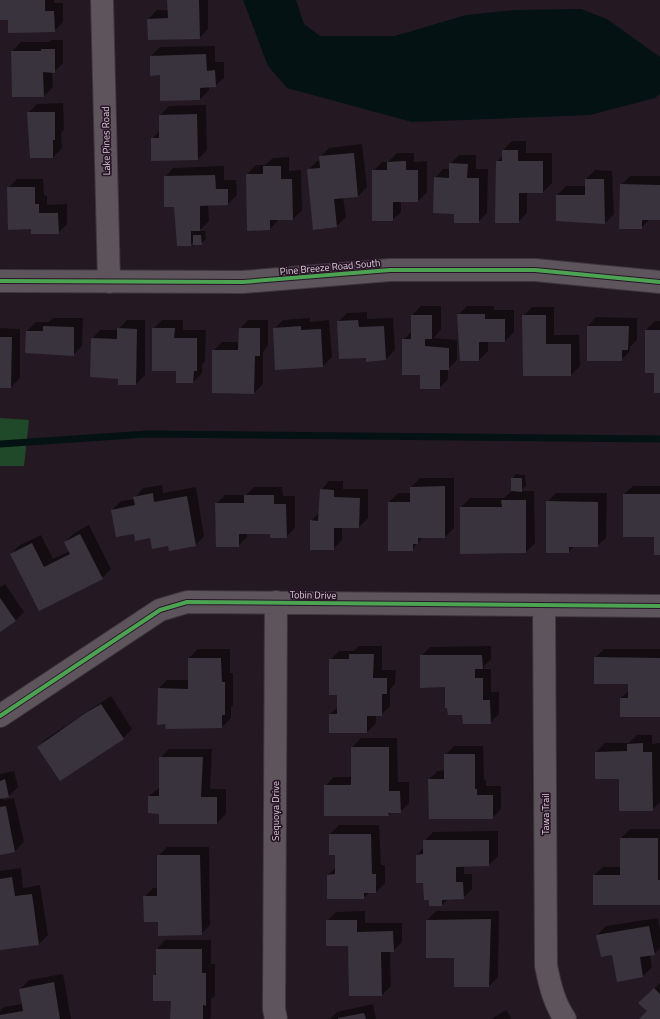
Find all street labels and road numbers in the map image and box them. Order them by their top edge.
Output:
street label: Lake Pines Road [98,106,114,176]
street label: Pine Breeze Road South [279,255,381,279]
street label: Tobin Drive [290,587,336,603]
street label: Sequoya Drive [268,781,283,841]
street label: Tawa Trail [538,793,553,835]

